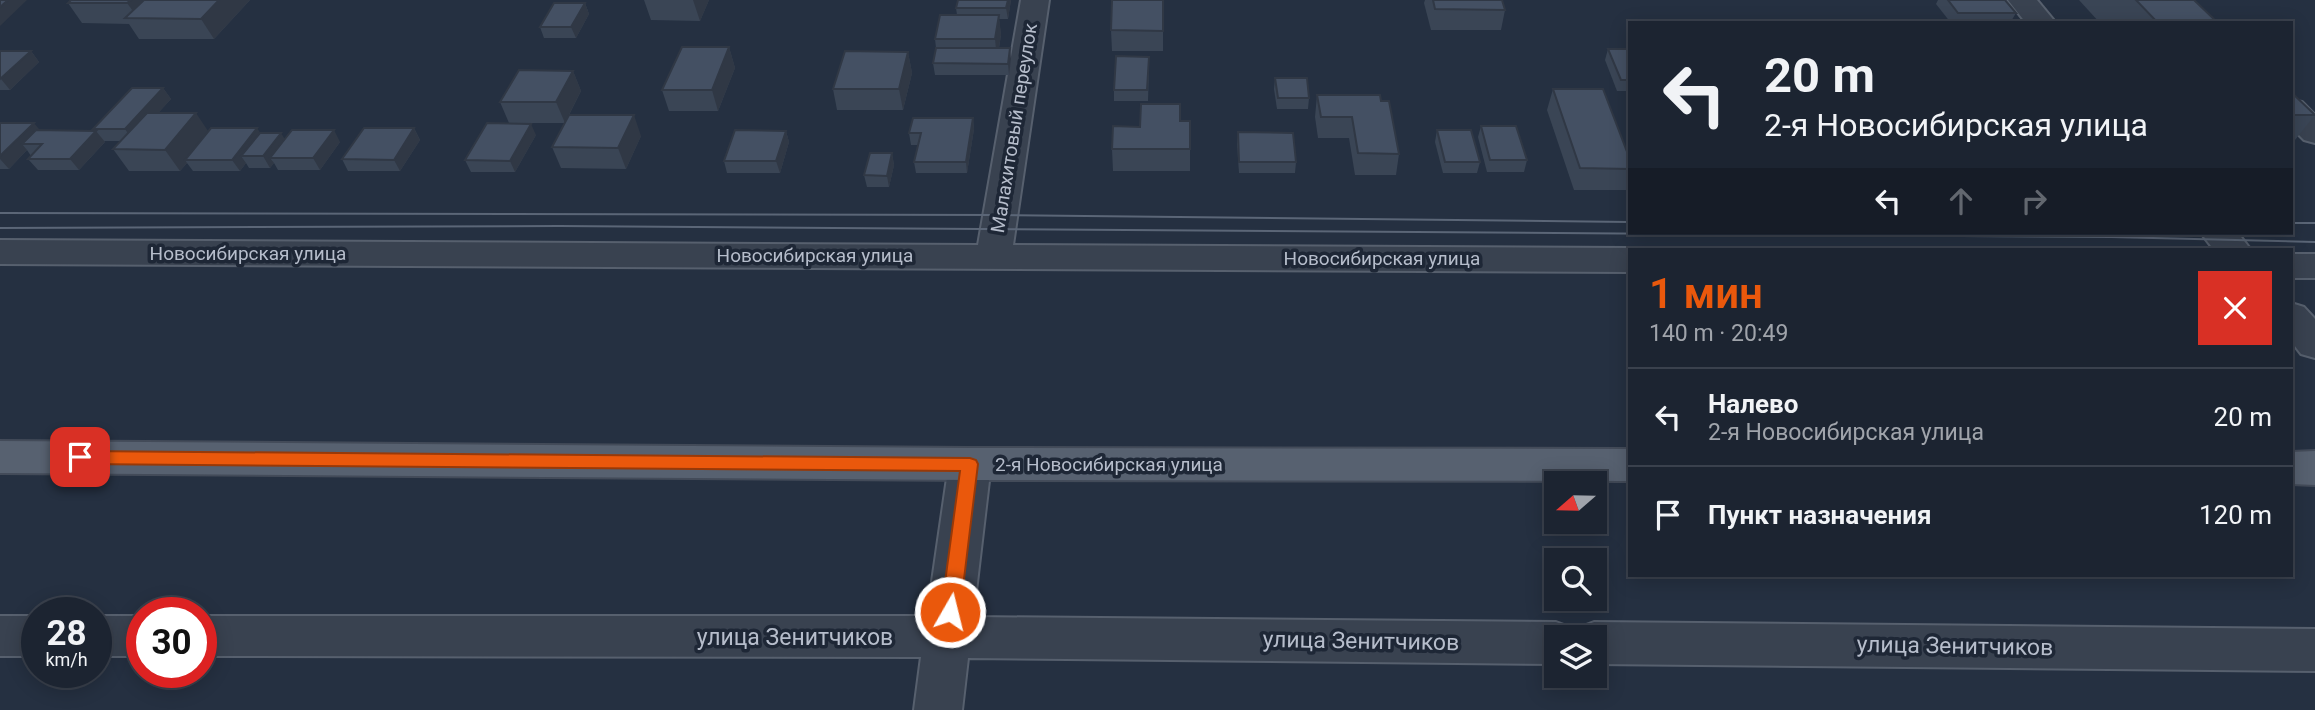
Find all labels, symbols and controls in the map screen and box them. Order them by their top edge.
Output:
street label: Малахитовый переулок [986,21,1042,234]
text: 20 m [1764,47,1875,104]
icon: left [1649,49,1740,140]
text: 2-я Новосибирская улица [1764,106,2148,144]
icon: left [1869,182,1907,220]
icon: ahead [1942,182,1980,220]
icon: right [2015,182,2053,220]
street label: Новосибирская улица [150,242,346,265]
street label: Новосибирская улица [717,244,913,267]
street label: Новосибирская улица [1284,247,1480,270]
text: 1 мин [1649,269,1763,318]
button: close [2198,271,2272,345]
text: 140 m · 20:49 [1649,320,1788,347]
text: Налево [1708,389,1798,419]
icon: left [1649,398,1687,436]
text: 20 m [2214,402,2272,432]
text: 2-я Новосибирская улица [1708,419,1984,446]
pin [50,427,110,487]
icon: arrive [61,438,99,476]
street label: 2-я Новосибирская улица [995,453,1223,476]
north arrow [1544,471,1606,534]
map controls [1544,471,1607,688]
icon: arrive [1649,496,1687,534]
text: Пункт назначения [1708,500,1932,530]
text: 120 m [2199,500,2272,530]
button: search [1544,548,1607,611]
position arrow [913,575,987,649]
speed limit sign: 30 [126,597,217,688]
text: 28 [46,613,87,654]
street label: улица Зенитчиков [697,624,893,651]
button: layers [1544,625,1607,688]
street label: улица Зенитчиков [1263,626,1459,656]
street label: улица Зенитчиков [1857,631,2053,661]
text: km/h [45,649,88,670]

